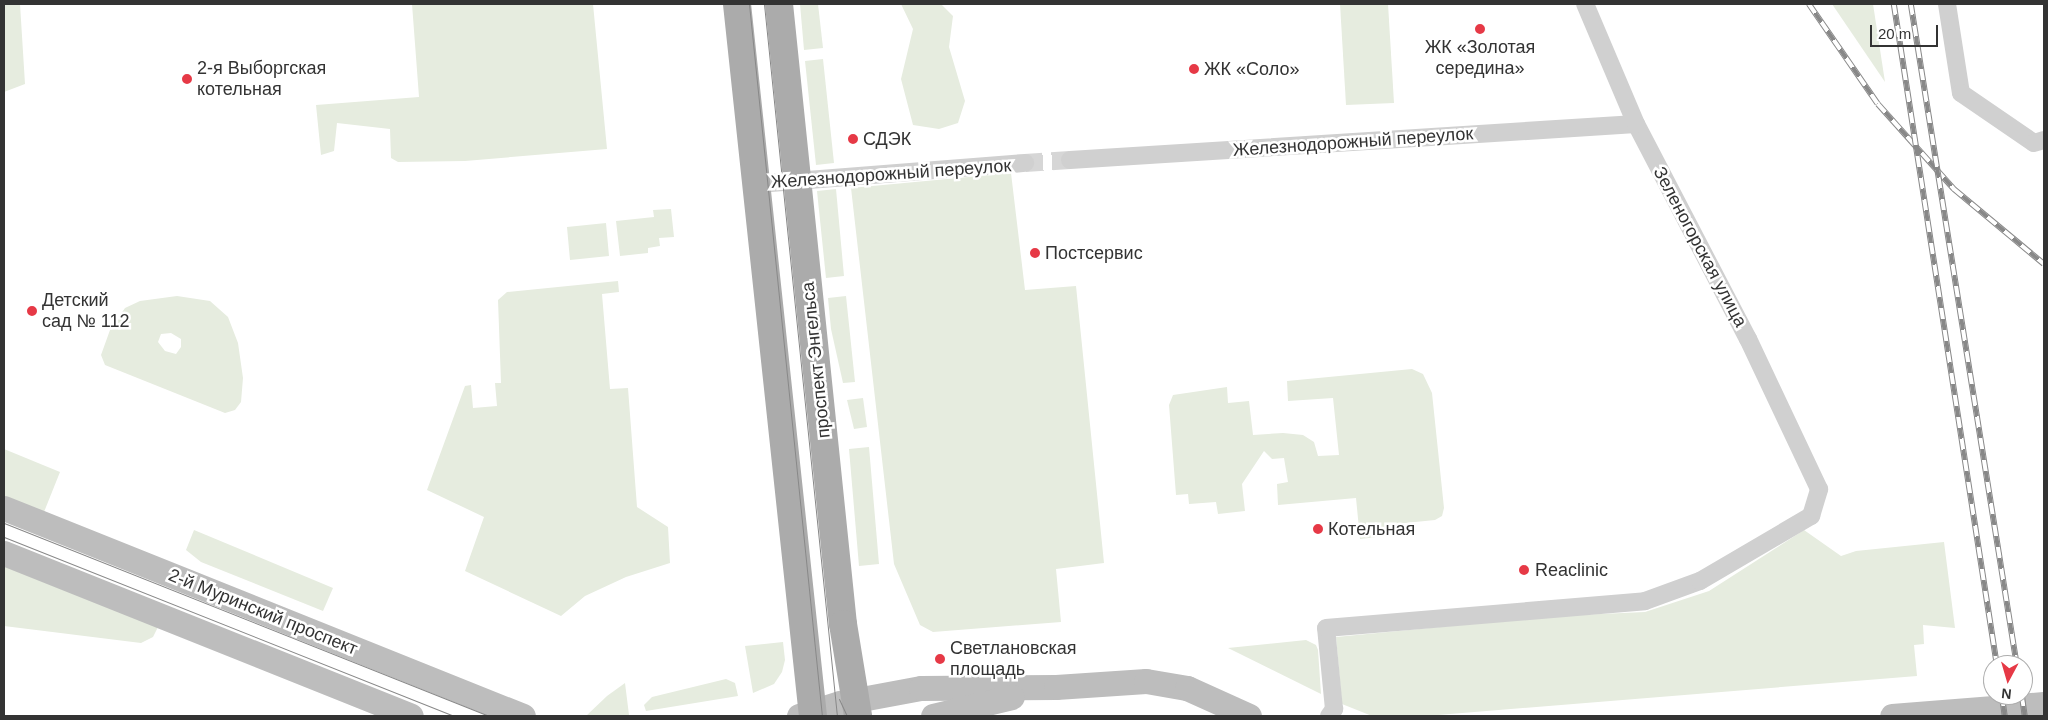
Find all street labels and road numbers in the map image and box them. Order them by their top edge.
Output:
street label: Железнодорожный переулок [1232,123,1474,161]
street label: Железнодорожный переулок [770,155,1012,193]
street label: Зеленогорская улица [1649,163,1751,331]
street label: проспект Энгельса [797,281,835,439]
street label: 2-й Муринский проспект [165,564,361,660]

